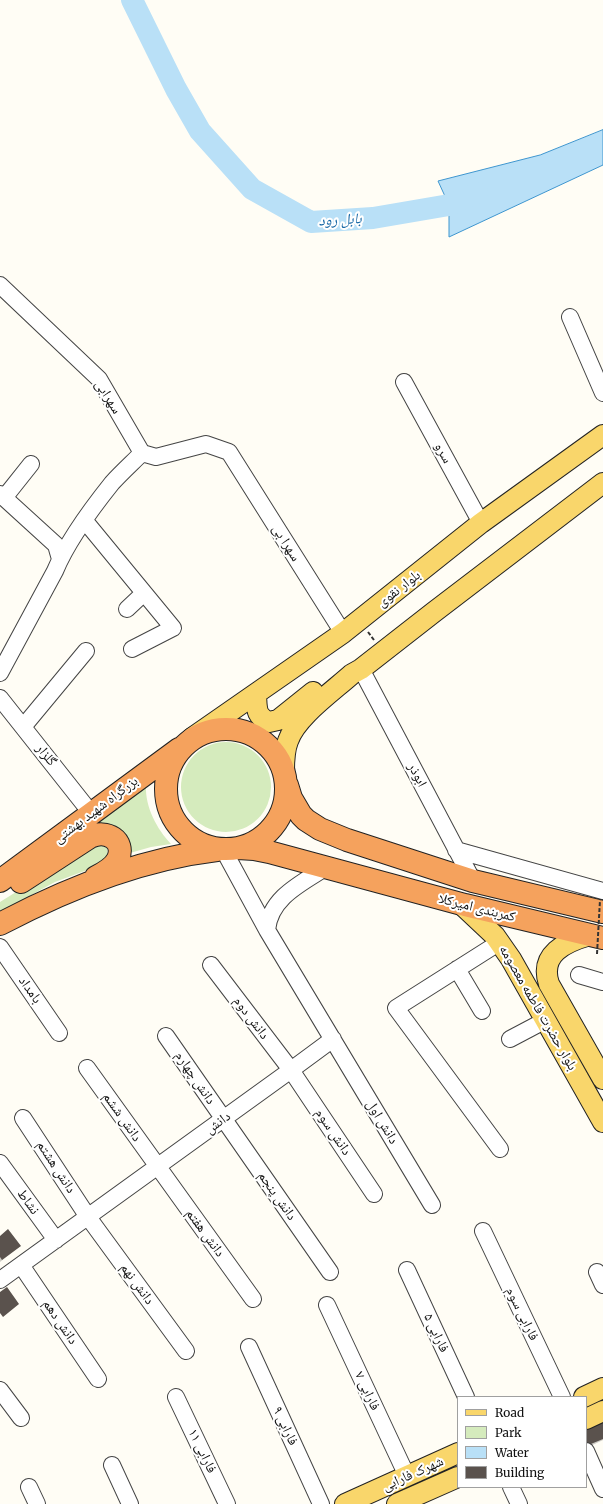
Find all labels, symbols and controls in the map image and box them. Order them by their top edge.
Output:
water label: بابل رود [318,210,362,230]
street label: سهرابی [91,377,125,417]
street label: سرو [430,440,456,466]
street label: سهرا بی [268,521,304,565]
street label: بلوار نقوی [374,567,424,611]
street label: گلزار [32,741,60,769]
street label: ابوذر [404,760,430,790]
street label: بزرگراه شهید بهشتی [50,773,142,847]
street label: کمربندی امیرکلا [437,890,517,926]
street label: بلوار حضرت فاطمه معصومه [495,942,581,1074]
street label: بامداد [15,973,45,1007]
street label: دانش دوم [229,993,273,1043]
street label: دانش چهارم [171,1048,219,1108]
street label: دانش ششم [99,1089,145,1145]
street label: دانش اول [362,1097,402,1147]
street label: دانش سوم [311,1105,355,1159]
street label: دانش [202,1108,234,1138]
street label: دانش هشتم [33,1138,79,1196]
street label: دانش پنجم [254,1168,300,1224]
street label: نشاط [13,1186,43,1218]
street label: دانش هفتم [182,1206,228,1260]
street label: دانش نهم [116,1260,158,1308]
street label: فارابی سوم [502,1284,542,1344]
street label: دانش دهم [39,1296,81,1348]
street label: فارابی ۵ [420,1311,452,1355]
street label: فارابی ۷ [351,1369,383,1413]
legend [457,1396,587,1488]
street label: فارابی ۹ [269,1404,301,1448]
text: Road [495,1405,524,1420]
text: Park [495,1425,522,1440]
street label: فارابی ۱۱ [184,1426,220,1476]
text: Water [495,1445,529,1460]
street label: شهرک فارابی [380,1453,446,1495]
text: Building [495,1465,544,1480]

